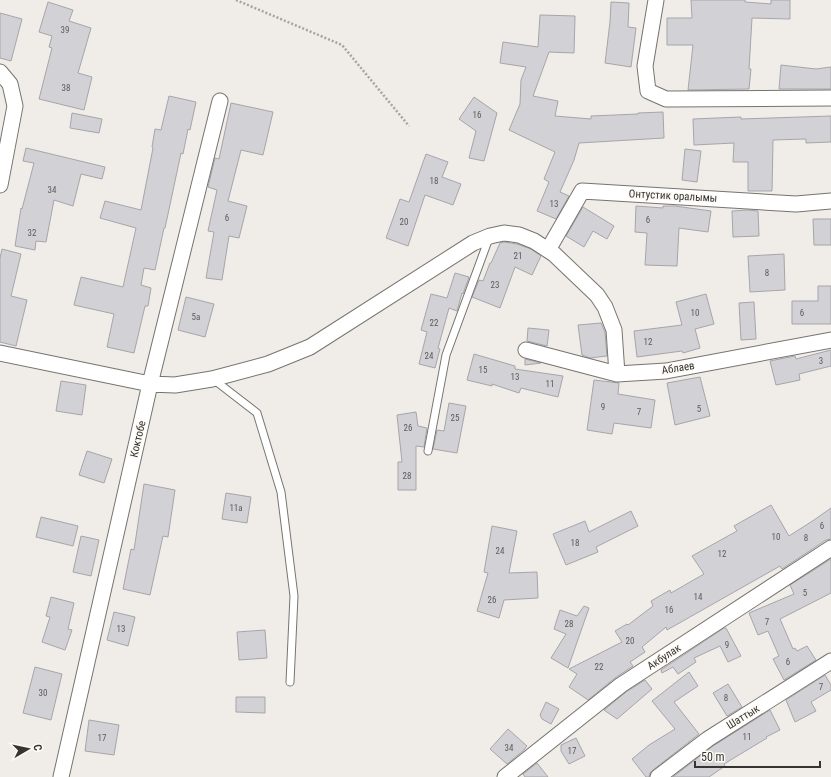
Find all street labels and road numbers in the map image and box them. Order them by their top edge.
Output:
street label: Онтустик оралымы [628,187,718,205]
street label: Аблаев [661,359,695,377]
street label: Коктобе [127,419,149,459]
street label: Акбулак [645,641,684,673]
street label: Шаттык [724,702,762,732]

